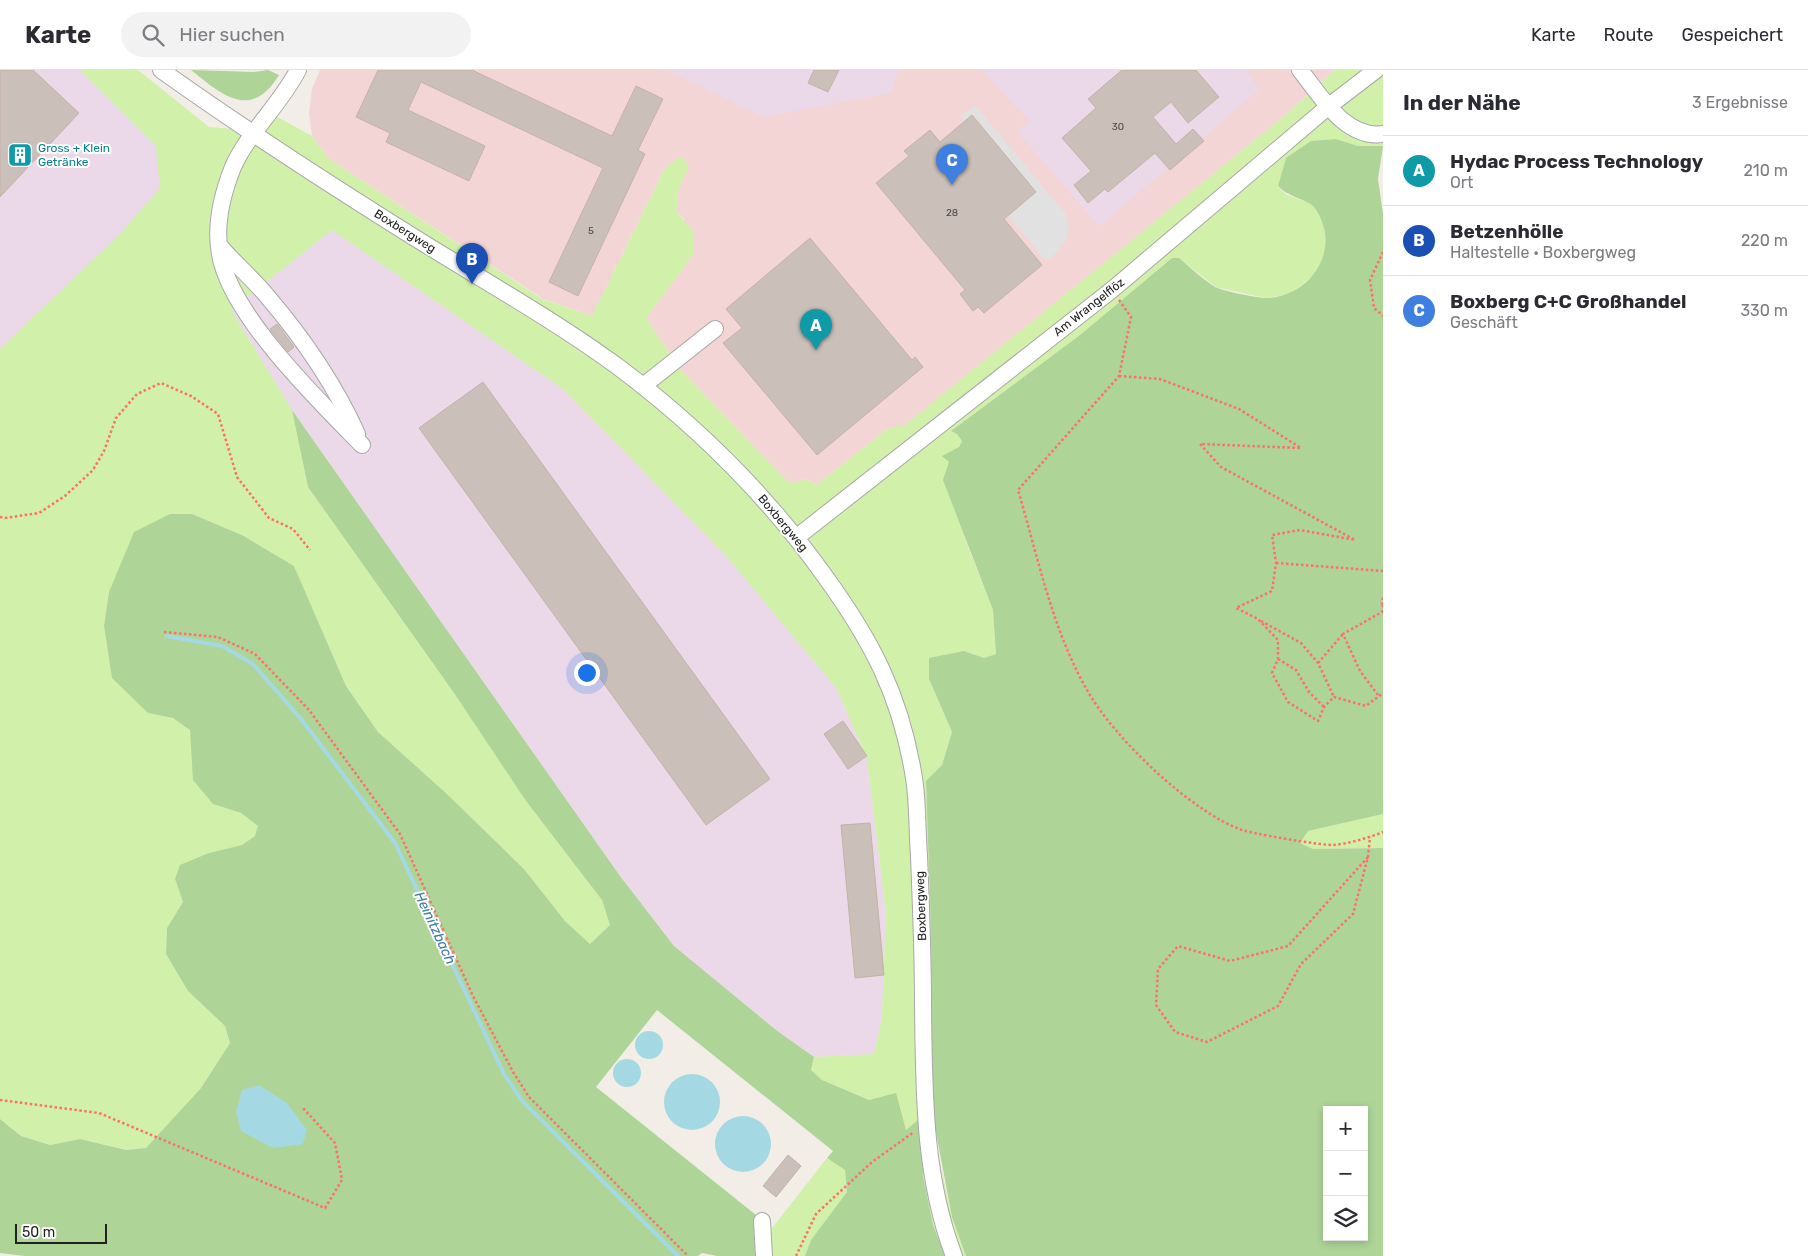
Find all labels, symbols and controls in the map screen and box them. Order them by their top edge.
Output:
search box [121,12,471,57]
text: Karte [25,21,91,49]
icon: search [139,21,167,49]
text: Hier suchen [179,23,285,46]
text: Karte [1531,24,1575,46]
text: Route [1603,24,1653,46]
text: Gespeichert [1681,24,1783,46]
text: In der Nähe [1403,90,1521,115]
text: 3 Ergebnisse [1692,93,1788,112]
house number: 30 [1112,121,1124,133]
place label: Gross + Klein Getränke [38,141,110,169]
building icon: Gross + Klein Getränke [7,142,33,168]
pin: C [936,144,968,185]
text: Hydac Process Technology [1450,150,1703,173]
text: A [1413,161,1425,180]
text: 210 m [1743,161,1788,180]
text: Ort [1450,173,1473,192]
street label: Boxbergweg [372,207,438,255]
house number: 28 [946,207,958,219]
text: Betzenhölle [1450,220,1564,243]
house number: 5 [588,225,594,237]
text: B [1413,231,1425,250]
text: 220 m [1741,231,1788,250]
pin: B [456,243,488,284]
text: Haltestelle · Boxbergweg [1450,243,1636,262]
street label: Am Wrangelflöz [1051,275,1127,339]
text: Boxberg C+C Großhandel [1450,290,1686,313]
text: C [1413,301,1425,320]
text: 330 m [1740,301,1788,320]
pin: A [800,309,832,350]
text: Geschäft [1450,313,1518,332]
street label: Boxbergweg [755,492,811,554]
your location [574,660,600,686]
street label: Boxbergweg [913,871,929,941]
water label: Heinitzbach [411,889,459,967]
map controls [1323,1106,1368,1241]
button: + [1323,1106,1368,1151]
button: − [1323,1151,1368,1196]
button: layers [1323,1196,1368,1241]
scale bar [15,1221,108,1244]
text: 50 m [22,1224,55,1241]

